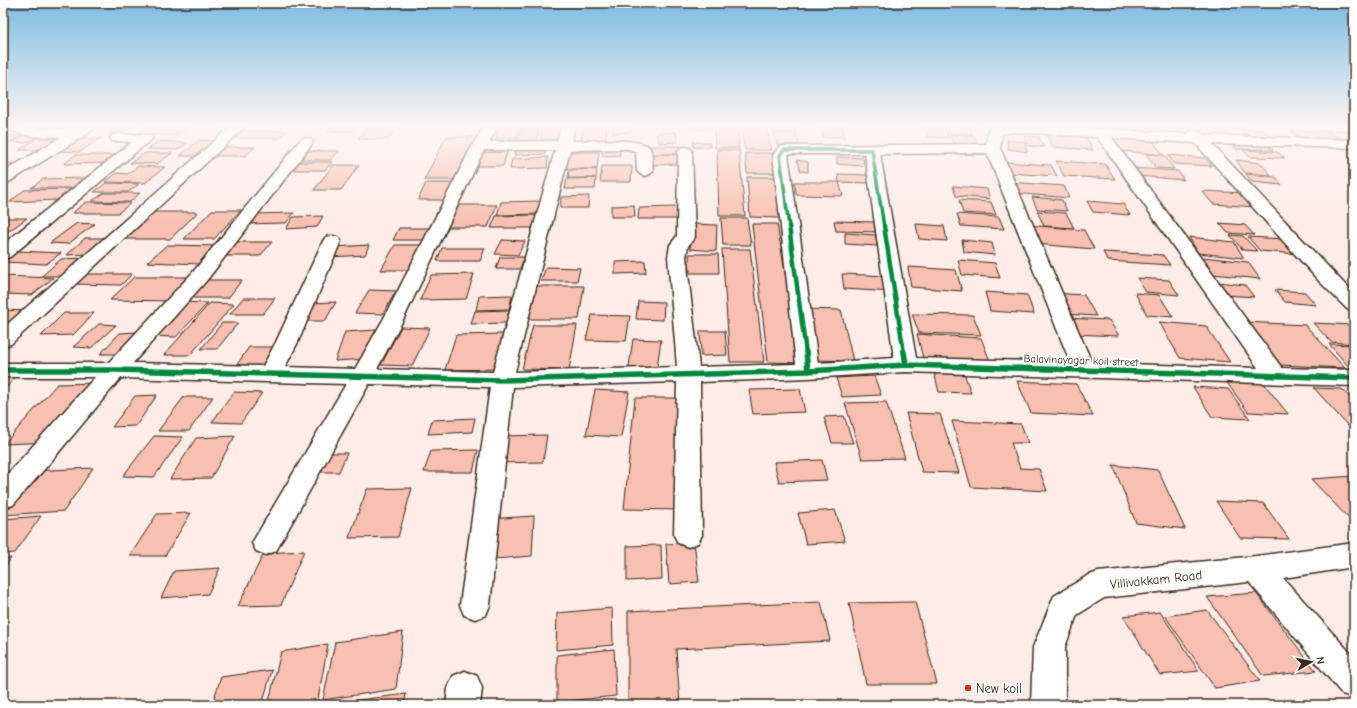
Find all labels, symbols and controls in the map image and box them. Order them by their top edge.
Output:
street label: Balavinayagar koil street [1023,352,1140,369]
street label: Villivakkam Road [1109,567,1203,592]
north arrow [1291,642,1331,682]
text: N [1313,656,1327,665]
place label: New koil [976,681,1022,696]
marker: New koil [963,683,973,693]

